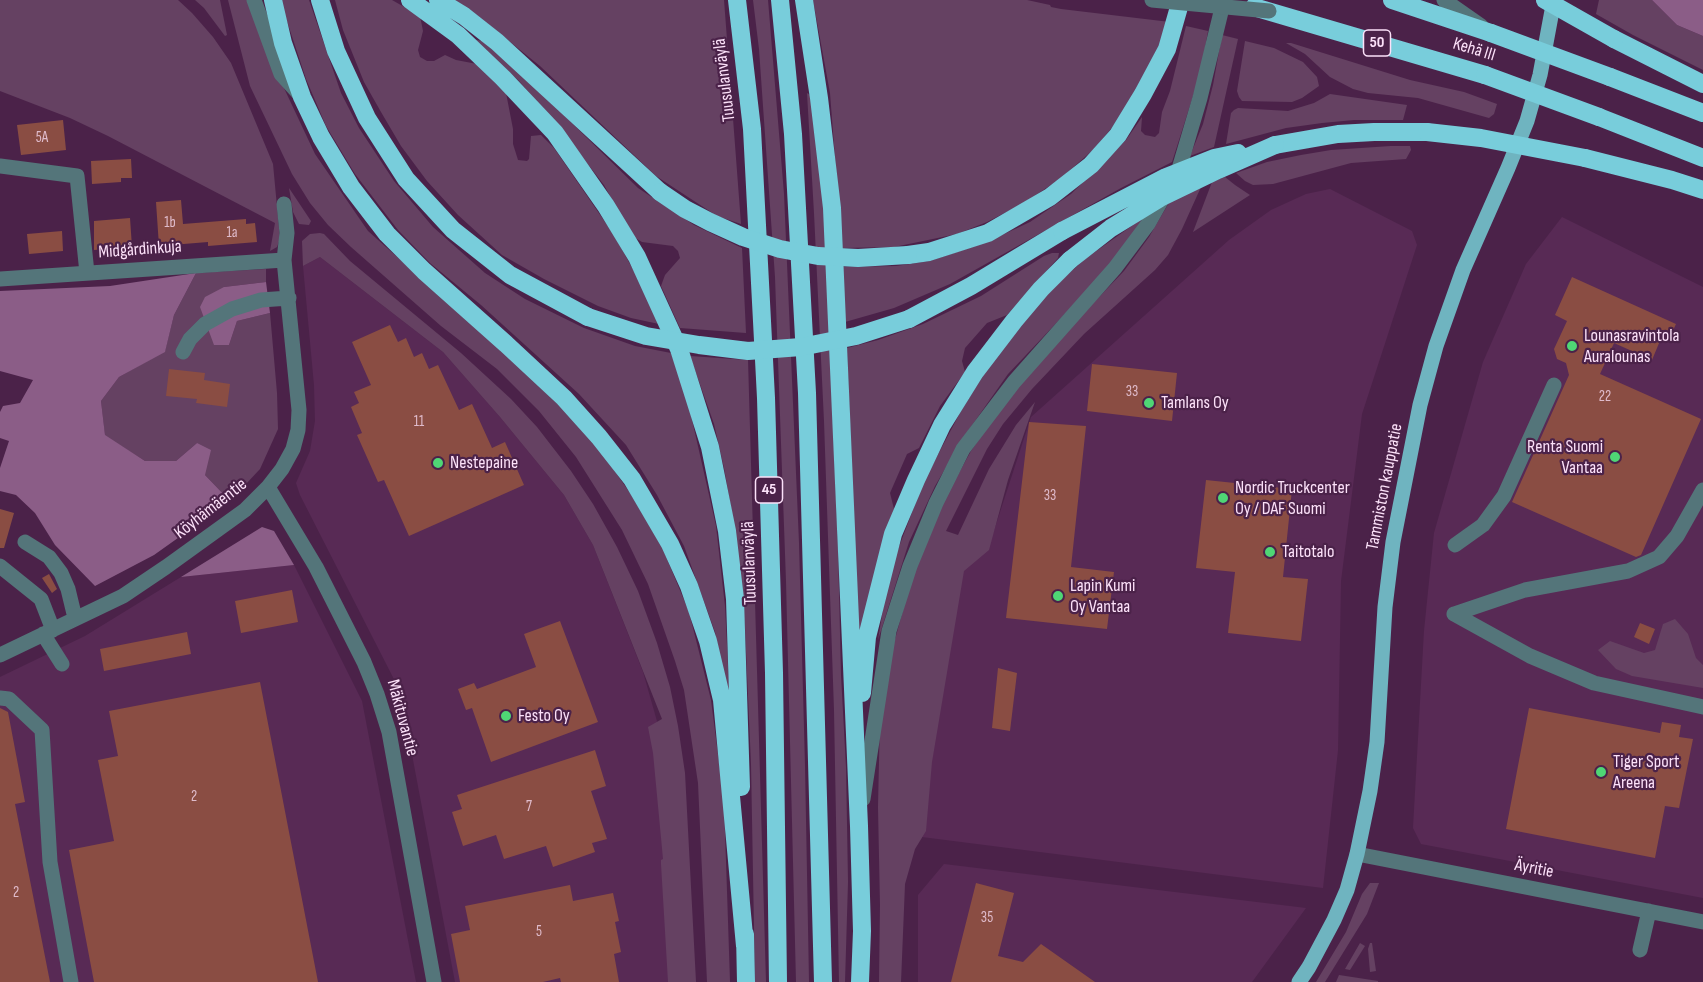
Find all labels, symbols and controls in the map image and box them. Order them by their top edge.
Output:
road number: 50 [1364,30,1390,56]
street label: Kehä III [1450,33,1498,67]
street label: Tuusulanväylä [709,37,741,123]
house number: 5A [36,129,48,147]
house number: 1b [164,214,176,232]
house number: 1a [226,224,238,242]
street label: Midgårdinkuja [98,236,182,264]
place label: Lounasravintola Auralounas [1584,325,1679,368]
marker: Lounasravintola Auralounas [1565,339,1579,353]
house number: 33 [1126,383,1138,401]
house number: 22 [1599,388,1611,406]
place label: Tamlans Oy [1161,392,1229,414]
marker: Tamlans Oy [1142,396,1156,410]
house number: 11 [414,413,424,431]
street label: Tammiston kauppatie [1362,422,1408,552]
place label: Renta Suomi Vantaa [1527,436,1603,478]
marker: Renta Suomi Vantaa [1608,450,1622,464]
place label: Nestepaine [450,452,518,474]
marker: Nestepaine [431,456,445,470]
street label: Köyhämäentie [170,474,252,544]
road number: 45 [756,477,782,503]
place label: Nordic Truckcenter Oy / DAF Suomi [1235,477,1350,520]
house number: 33 [1044,487,1056,505]
marker: Nordic Truckcenter Oy / DAF Suomi [1216,491,1230,505]
street label: Tuusulanväylä [738,521,762,605]
place label: Taitotalo [1282,541,1334,563]
marker: Taitotalo [1263,545,1277,559]
place label: Lapin Kumi Oy Vantaa [1070,575,1135,618]
marker: Lapin Kumi Oy Vantaa [1051,589,1065,603]
street label: Mäkituvantie [381,677,423,759]
place label: Festo Oy [518,705,570,727]
marker: Festo Oy [499,709,513,723]
place label: Tiger Sport Areena [1613,751,1680,794]
marker: Tiger Sport Areena [1594,765,1608,779]
house number: 2 [191,788,197,806]
house number: 7 [526,798,532,816]
street label: Äyritie [1513,855,1555,883]
house number: 2 [13,884,19,902]
house number: 35 [981,909,993,927]
house number: 5 [536,923,542,941]

